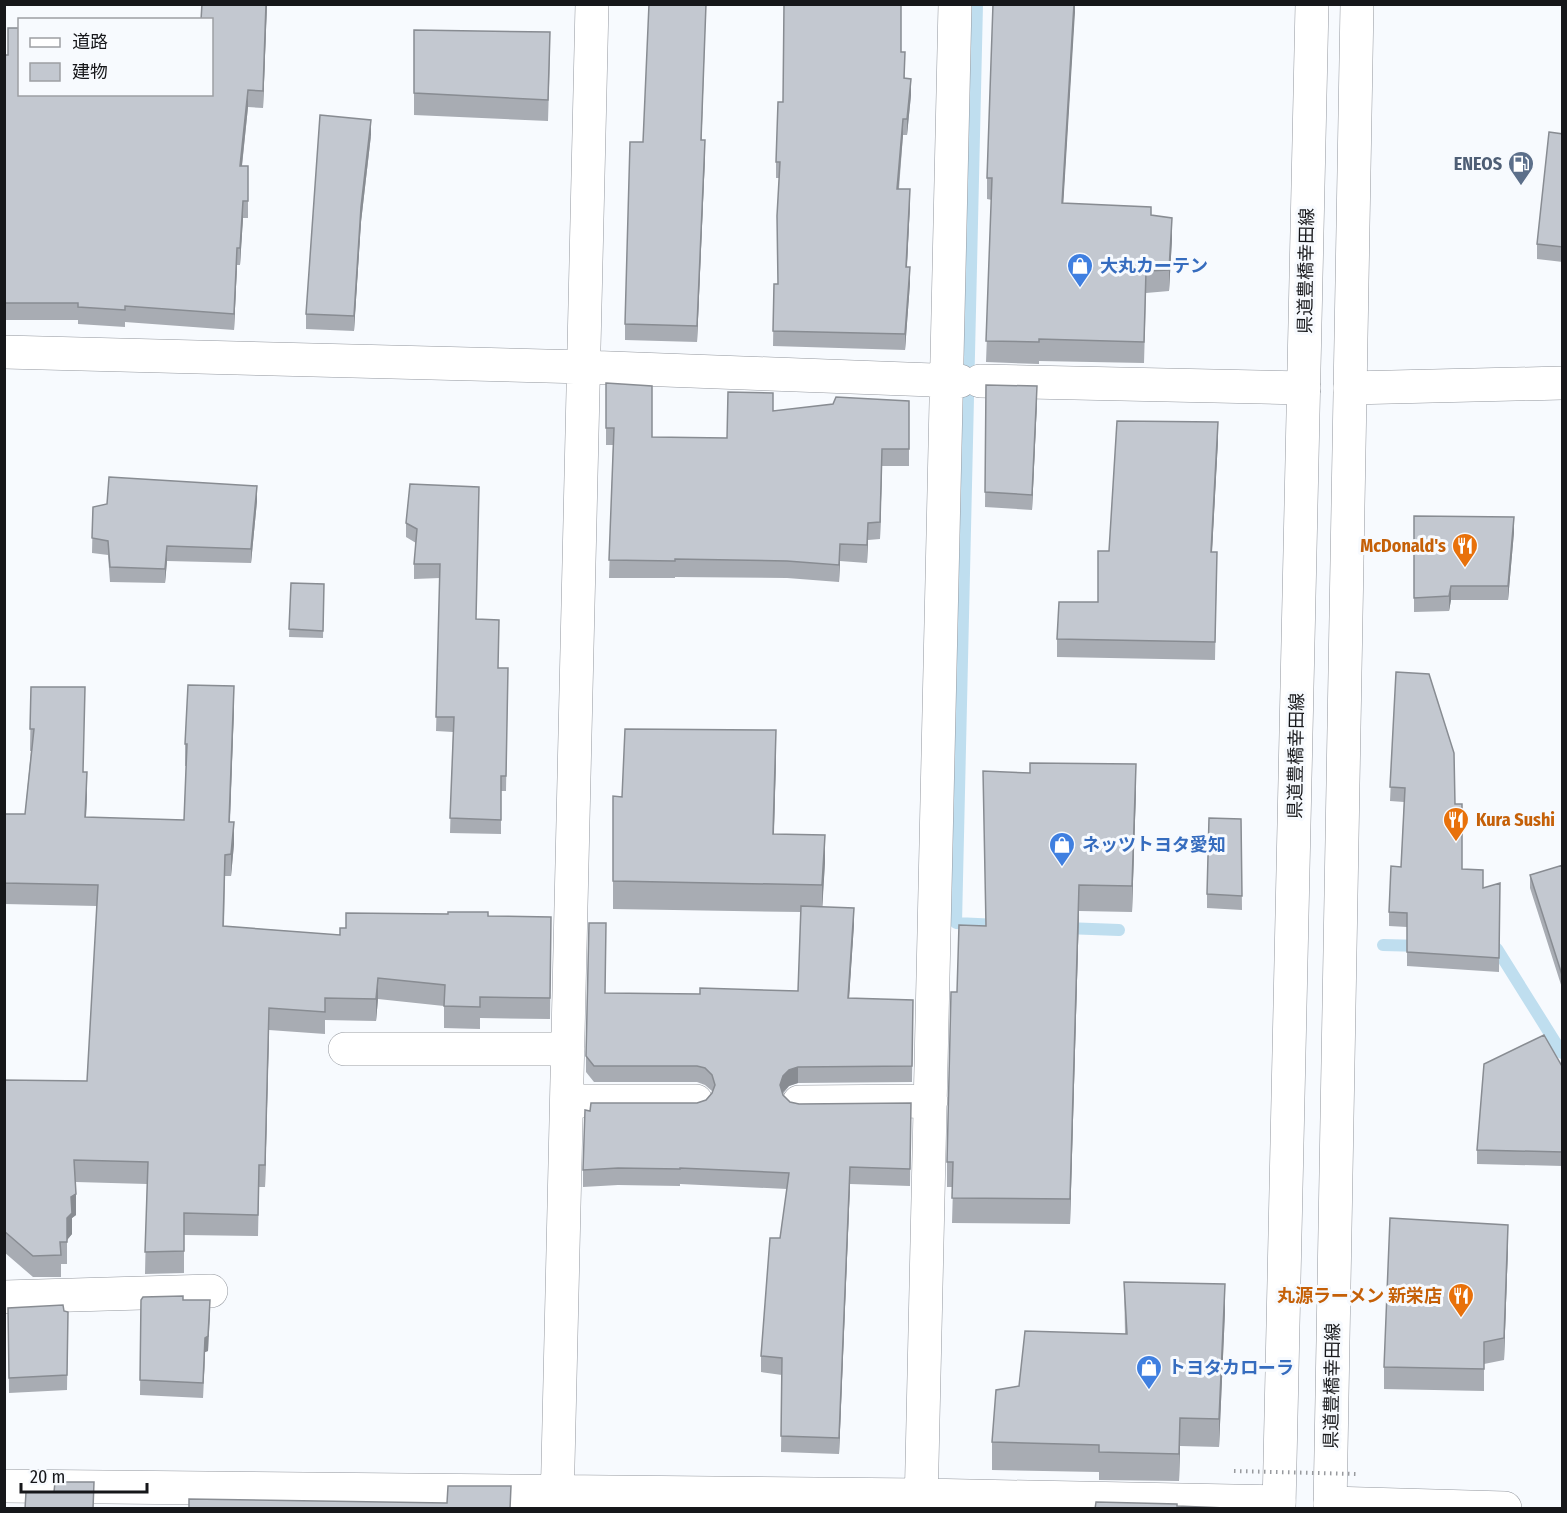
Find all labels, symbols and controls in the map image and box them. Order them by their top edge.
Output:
legend [18,18,213,96]
text: 道路 [72,31,108,53]
text: 建物 [72,61,108,83]
fuel station icon: ENEOS [1506,149,1536,187]
place label: ENEOS [1454,153,1502,175]
street label: 県道豊橋幸田線 [1294,208,1318,334]
shop icon: 大丸カーテン [1065,251,1095,289]
place label: 大丸カーテン [1100,255,1208,277]
restaurant icon: McDonald's [1450,531,1480,569]
place label: McDonald's [1360,535,1446,557]
street label: 県道豊橋幸田線 [1284,693,1308,819]
restaurant icon: Kura Sushi [1441,805,1471,843]
place label: Kura Sushi [1476,809,1555,831]
shop icon: ネッツトヨタ愛知 [1047,830,1077,868]
place label: ネッツトヨタ愛知 [1082,834,1226,856]
restaurant icon: 丸源ラーメン 新栄店 [1446,1281,1476,1319]
place label: 丸源ラーメン 新栄店 [1277,1285,1442,1307]
street label: 県道豊橋幸田線 [1320,1323,1344,1449]
shop icon: トヨタカローラ [1134,1353,1164,1391]
place label: トヨタカローラ [1168,1357,1294,1379]
scale bar [21,1456,147,1494]
text: 20 m [30,1466,65,1488]

